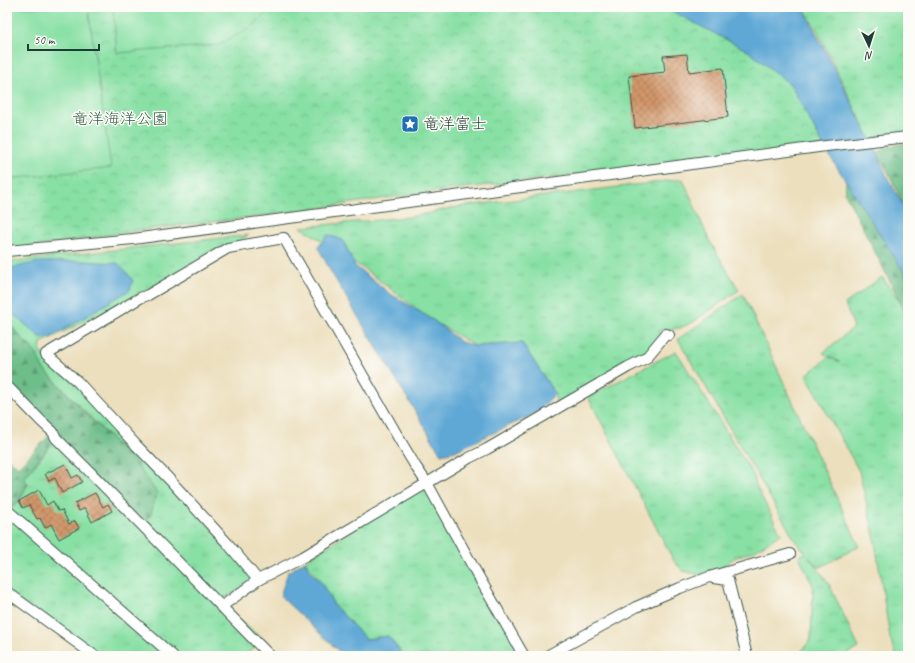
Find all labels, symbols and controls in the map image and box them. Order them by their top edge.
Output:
scale bar [28,26,99,52]
north arrow [849,26,889,66]
text: 50 m [34,32,56,48]
text: N [864,49,874,63]
park label: 竜洋海洋公園 [72,109,168,129]
place icon: 竜洋富士 [400,114,420,134]
place label: 竜洋富士 [423,114,487,134]

